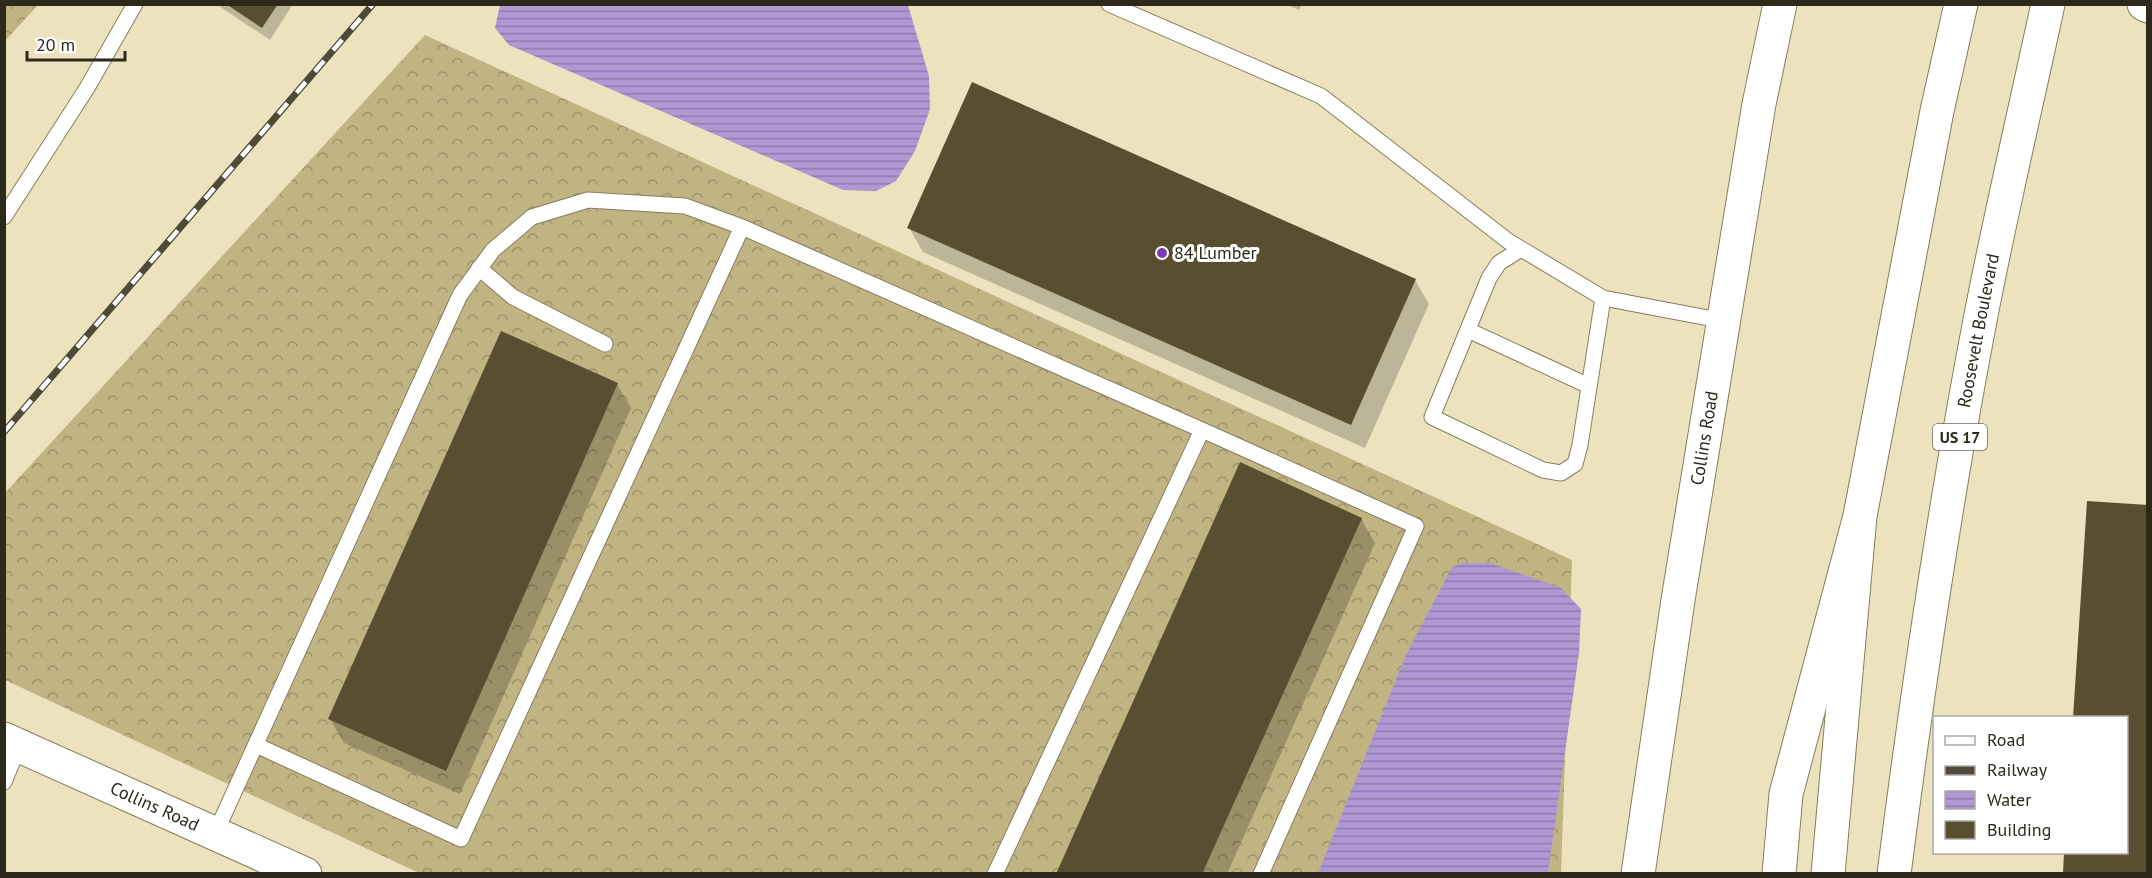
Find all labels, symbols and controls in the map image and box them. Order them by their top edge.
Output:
scale bar [27,24,124,62]
text: 20 m [36,33,75,56]
place label: 84 Lumber [1174,241,1257,264]
marker: 84 Lumber [1155,246,1169,260]
street label: Roosevelt Boulevard [1952,251,2004,409]
street label: Collins Road [1685,389,1723,487]
road number: US 17 [1933,424,1987,450]
legend [1933,716,2128,854]
text: Road [1987,728,2025,751]
text: Railway [1987,758,2048,781]
street label: Collins Road [107,776,203,836]
text: Water [1987,788,2031,811]
text: Building [1987,818,2051,841]

